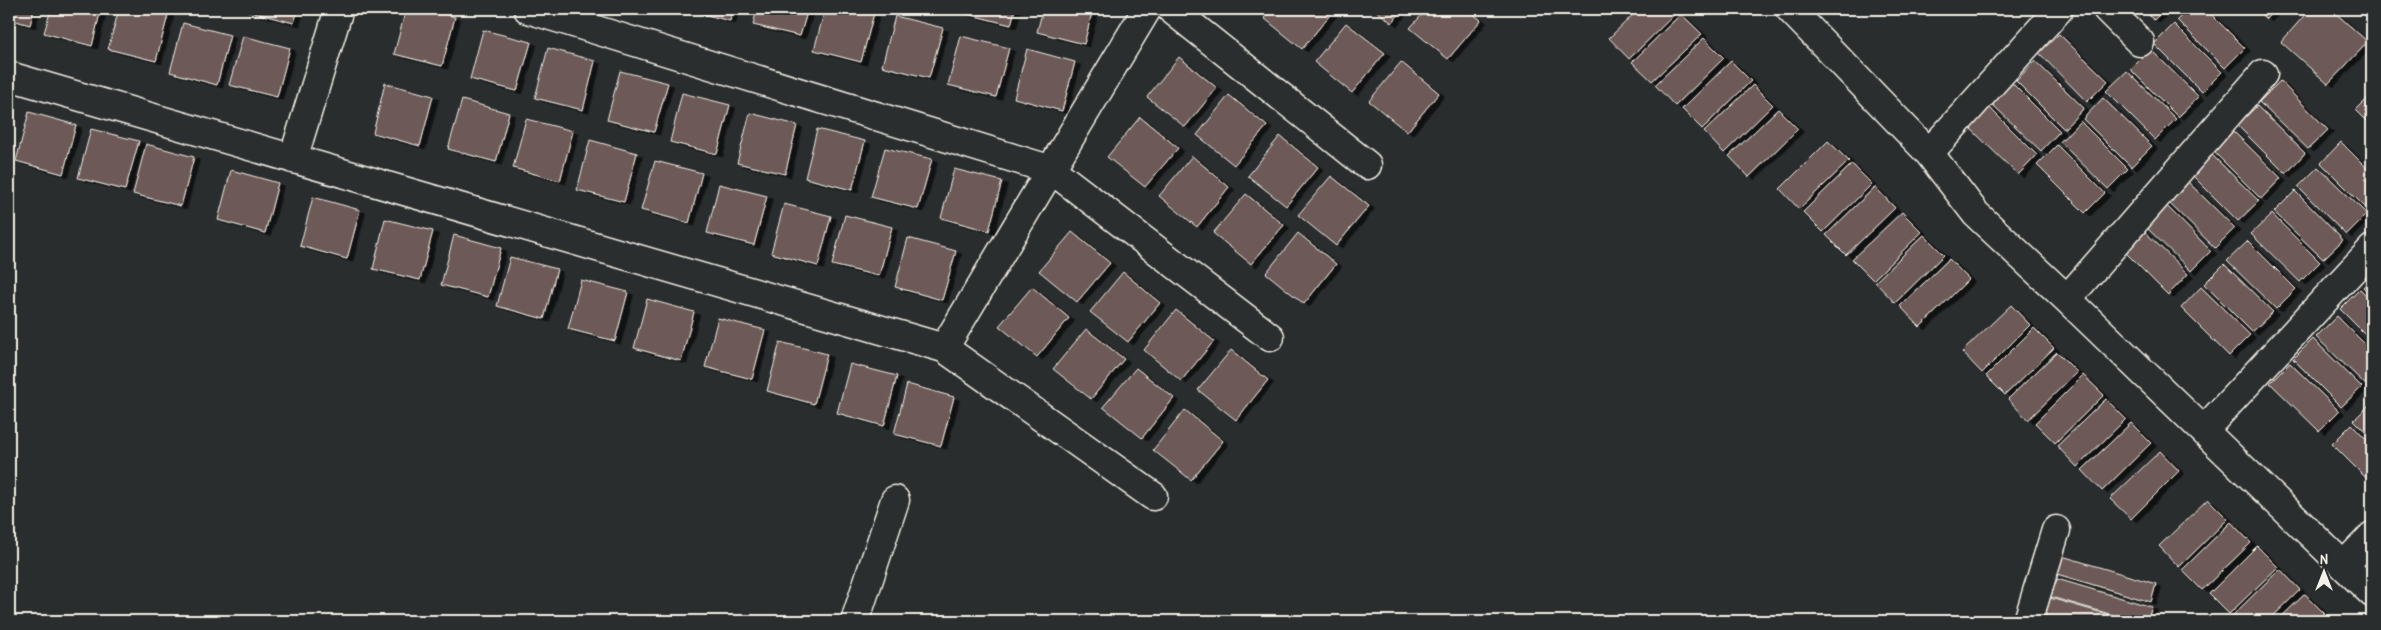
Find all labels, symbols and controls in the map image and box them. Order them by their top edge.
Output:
north arrow [2298,548,2348,598]
text: N [2320,549,2328,568]

